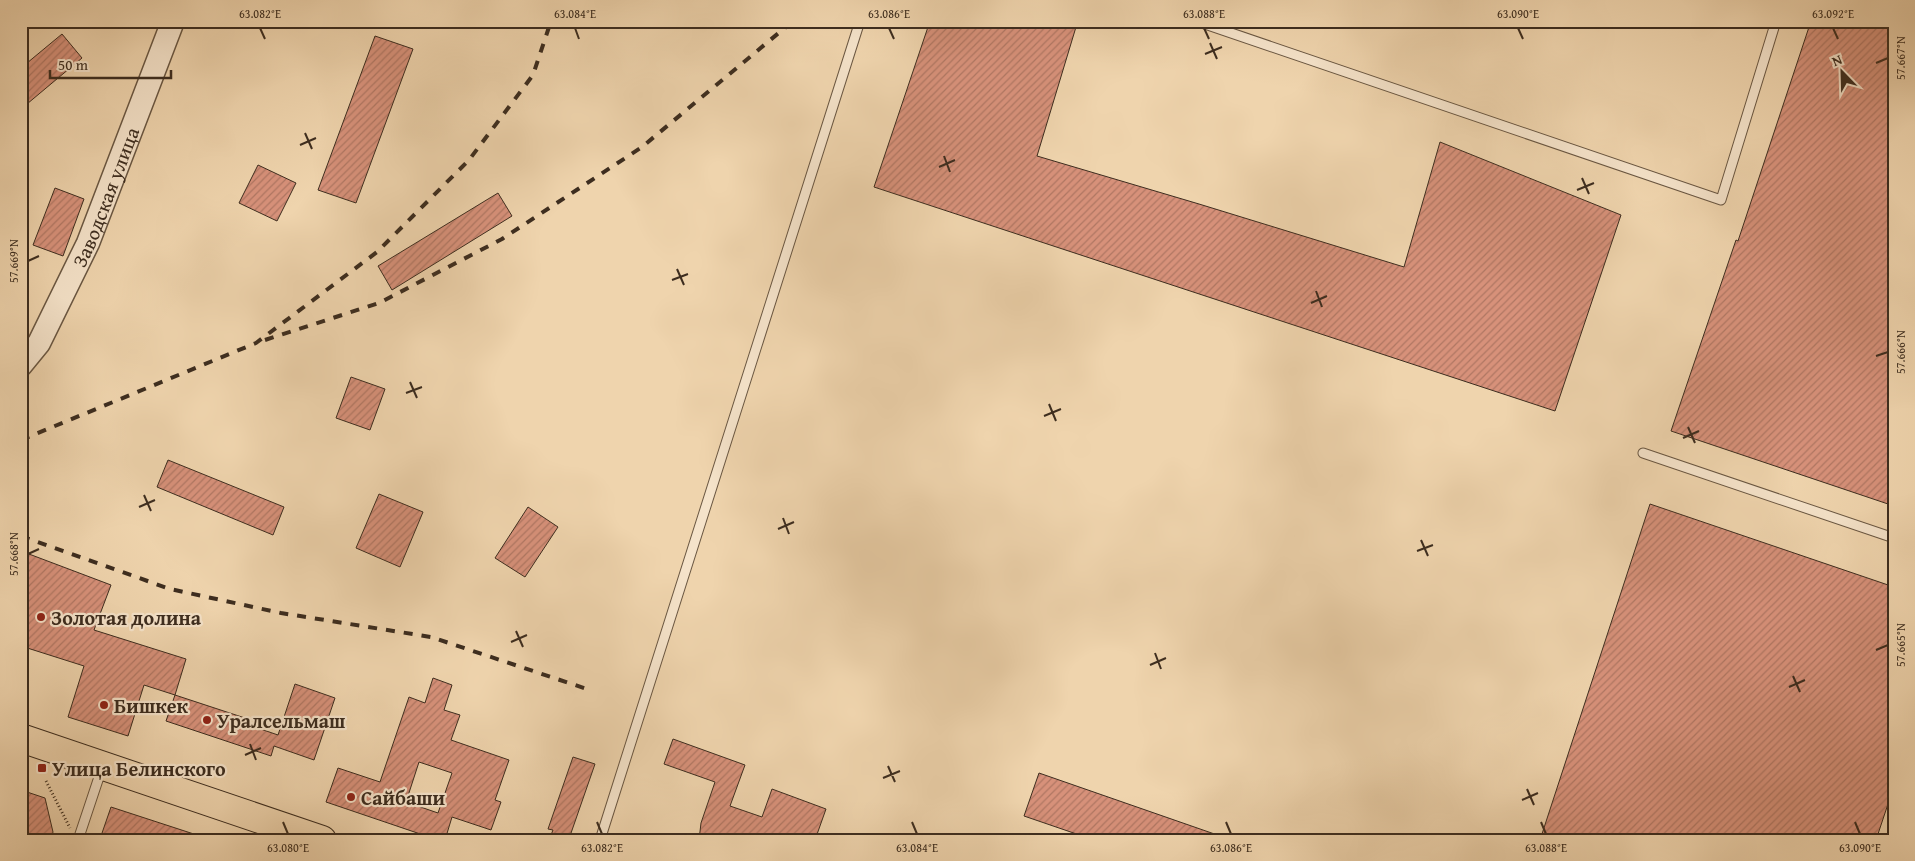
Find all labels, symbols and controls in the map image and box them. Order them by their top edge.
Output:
text: 63.082°E [239,5,281,22]
text: 63.084°E [554,5,596,22]
text: 63.086°E [868,5,910,22]
text: 63.088°E [1183,5,1225,22]
text: 63.090°E [1497,5,1539,22]
text: 63.092°E [1812,5,1854,22]
text: 57.667°N [1892,36,1909,80]
scale bar [50,48,171,80]
north arrow [1818,48,1868,98]
text: N [1829,49,1846,71]
text: 50 m [58,54,89,75]
street label: Заводская улица [64,122,146,272]
text: 57.669°N [5,239,22,283]
text: 57.666°N [1892,330,1909,374]
text: 57.668°N [5,532,22,576]
place label: Золотая долина [51,603,202,632]
marker: Золотая долина [35,611,47,623]
text: 57.665°N [1892,623,1909,667]
place label: Бишкек [114,691,189,720]
marker: Бишкек [98,699,110,711]
place label: Уралсельмаш [217,706,345,735]
marker: Уралсельмаш [201,714,213,726]
place label: Улица Белинского [52,754,226,783]
marker: Улица Белинского [36,762,48,774]
place label: Сайбаши [361,783,446,812]
marker: Сайбаши [345,791,357,803]
text: 63.080°E [267,839,309,856]
text: 63.082°E [581,839,623,856]
text: 63.084°E [896,839,938,856]
text: 63.086°E [1210,839,1252,856]
text: 63.088°E [1525,839,1567,856]
text: 63.090°E [1839,839,1881,856]

